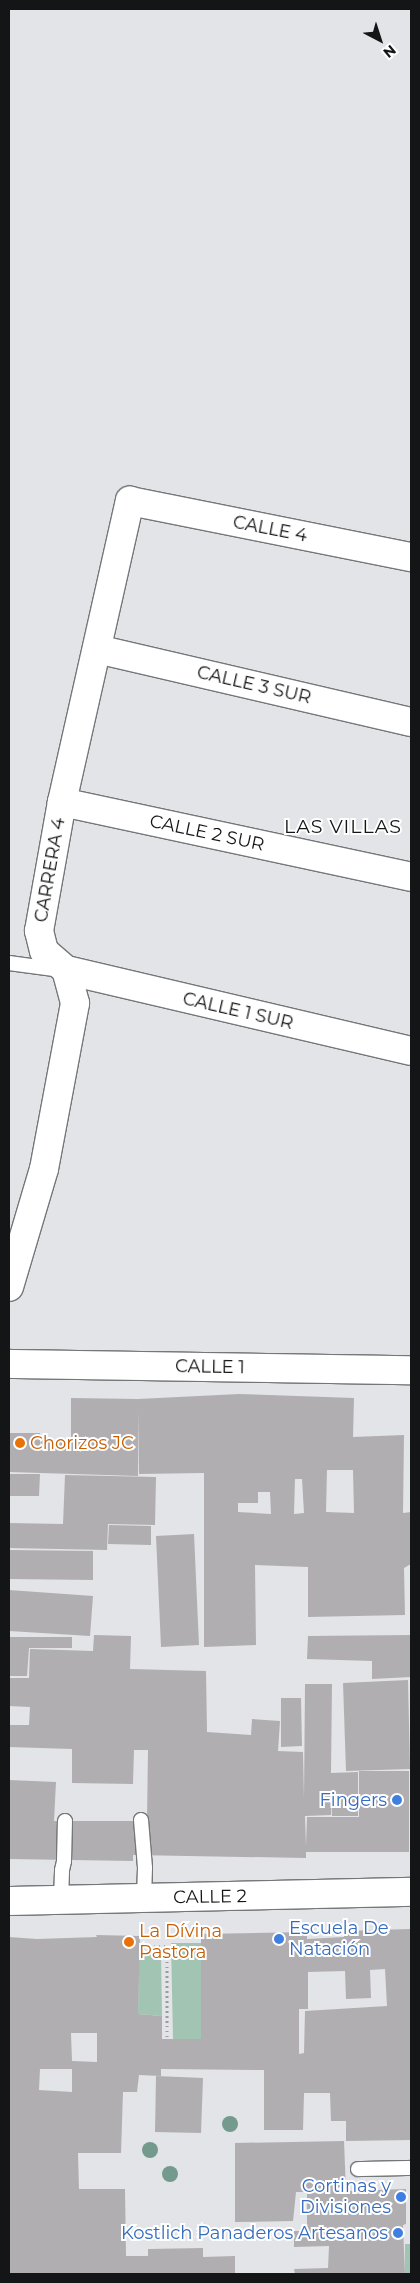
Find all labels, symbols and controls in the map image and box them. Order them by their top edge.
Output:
north arrow [355,15,405,65]
text: N [380,41,400,62]
street label: CALLE 4 [231,511,309,547]
street label: CALLE 3 SUR [195,661,313,709]
street label: CALLE 2 SUR [148,810,266,856]
street label: CARRERA 4 [30,816,70,924]
district label: LAS VILLAS [283,816,403,838]
street label: CALLE 1 SUR [181,988,295,1034]
street label: CALLE 1 [175,1356,245,1378]
place label: Chorizos JC [30,1432,134,1454]
marker: Chorizos JC [14,1437,26,1449]
place label: Fingers [319,1789,387,1811]
marker: Fingers [391,1794,403,1806]
street label: CALLE 2 [173,1886,247,1908]
place label: Escuela De Natación [289,1918,389,1960]
place label: La Dívina Pastora [139,1921,222,1964]
marker: Escuela De Natación [273,1933,285,1945]
marker: La Dívina Pastora [123,1936,135,1948]
place label: Cortinas y Divisiones [300,2176,391,2218]
marker: Cortinas y Divisiones [395,2191,407,2203]
place label: Kostlich Panaderos Artesanos [121,2222,388,2244]
marker: Kostlich Panaderos Artesanos [392,2227,404,2239]

